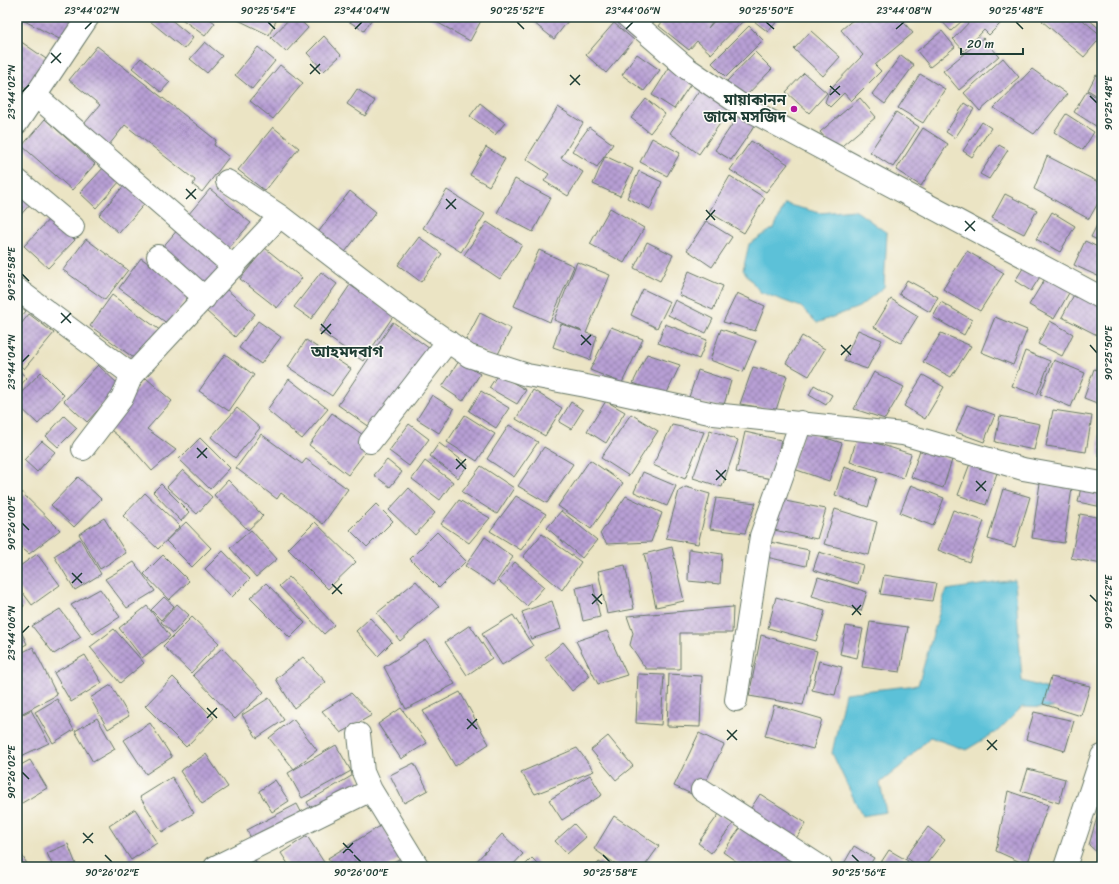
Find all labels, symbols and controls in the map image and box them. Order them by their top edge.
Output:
text: 23°44'02"N [65,2,120,20]
text: 90°25'54"E [241,2,297,20]
text: 23°44'04"N [334,2,390,20]
text: 90°25'52"E [490,2,545,20]
text: 23°44'06"N [606,2,660,20]
text: 90°25'50"E [739,2,795,20]
text: 23°44'08"N [876,2,932,20]
text: 90°25'48"E [989,2,1045,20]
scale bar [961,30,1023,56]
text: 20 m [967,33,994,55]
text: 23°44'02"N [3,64,21,119]
text: 90°25'48"E [1100,74,1118,130]
place label: মায়াকানন জামে মসজিদ [703,87,787,130]
marker: মায়াকানন জামে মসজিদ [789,104,799,114]
text: 90°25'58"E [3,245,21,301]
text: 90°25'50"E [1100,324,1118,380]
text: 23°44'04"N [3,334,21,390]
district label: আহমদবাগ [310,337,384,366]
text: 90°26'00"E [3,494,21,550]
text: 90°25'52"E [1100,574,1118,629]
text: 23°44'06"N [3,606,21,660]
text: 90°26'02"E [3,744,21,799]
text: 90°26'02"E [85,864,140,882]
text: 90°26'00"E [334,864,390,882]
text: 90°25'58"E [583,864,639,882]
text: 90°25'56"E [832,864,887,882]

